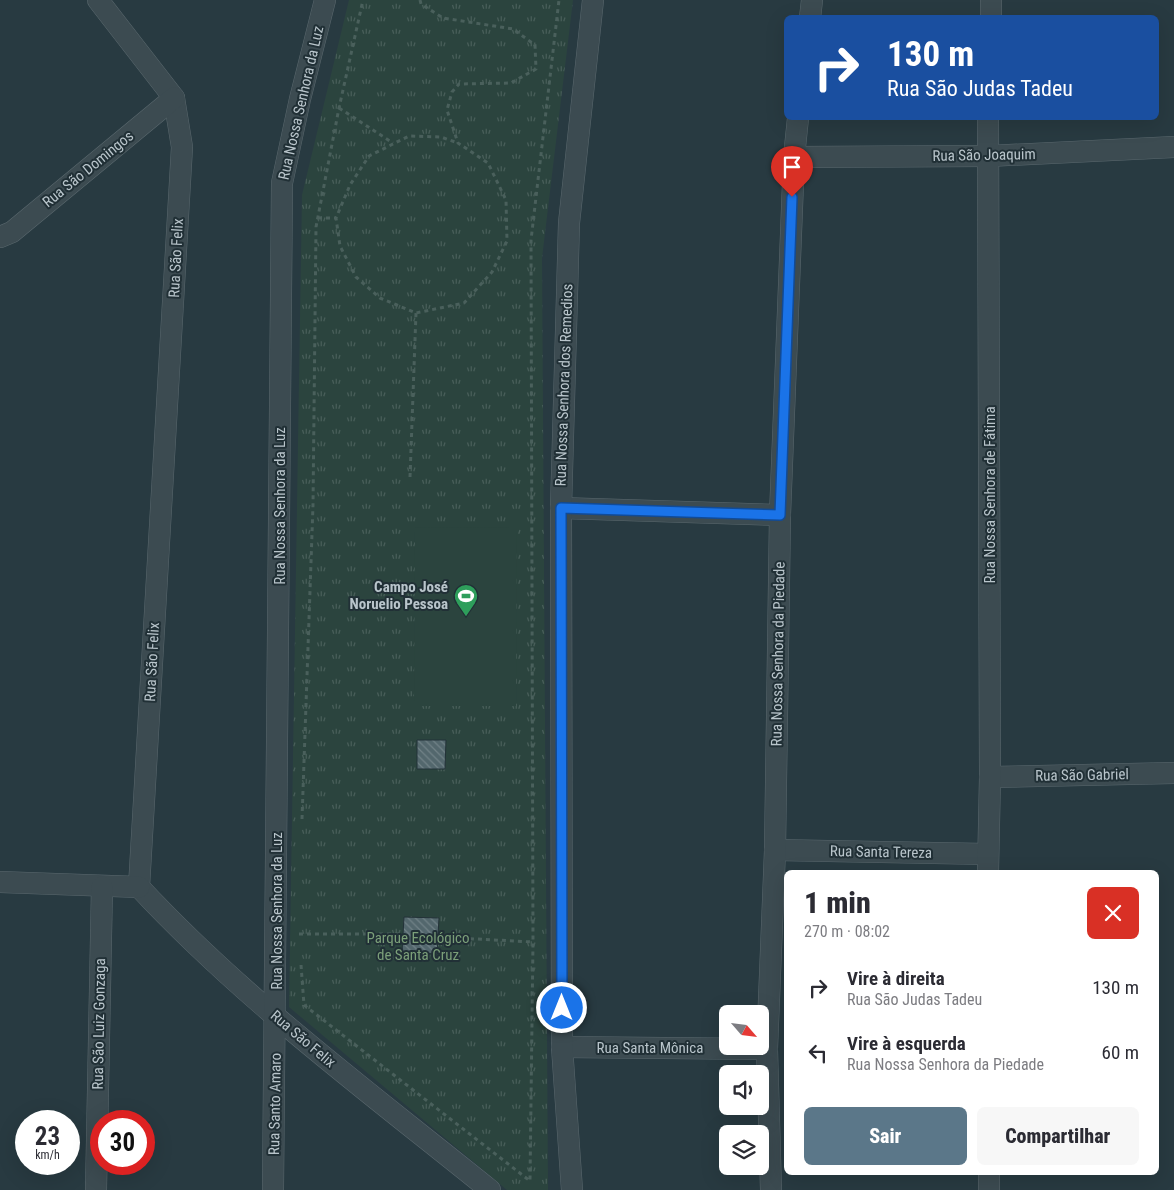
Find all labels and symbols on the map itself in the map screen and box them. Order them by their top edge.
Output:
street label: Rua Nossa Senhora da Luz [275,24,327,182]
street label: Rua São Domingos [39,127,137,211]
street label: Rua São Joaquim [932,145,1036,165]
pin [771,146,813,197]
street label: Rua São Felix [165,218,187,298]
street label: Rua Nossa Senhora dos Remedios [551,283,577,487]
street label: Rua Nossa Senhora de Fátima [981,406,999,584]
street label: Rua Nossa Senhora da Luz [271,427,289,585]
street label: Rua Nossa Senhora da Piedade [767,562,789,746]
place label: Campo José Noruelio Pessoa [350,578,448,613]
sports icon: Campo José Noruelio Pessoa [453,583,479,617]
street label: Rua São Felix [141,622,163,702]
street label: Rua São Gabriel [1035,765,1129,785]
street label: Rua Nossa Senhora da Luz [268,832,286,990]
street label: Rua Santa Tereza [830,842,932,862]
park label: Parque Ecológico de Santa Cruz [366,929,470,964]
street label: Rua São Luiz Gonzaga [89,958,109,1090]
position arrow [535,981,587,1033]
north arrow [719,1005,769,1055]
street label: Rua São Felix [267,1007,339,1072]
street label: Rua Santa Mônica [597,1039,703,1057]
street label: Rua Santo Amaro [265,1053,285,1155]
speed limit sign: 30 [90,1110,155,1175]

